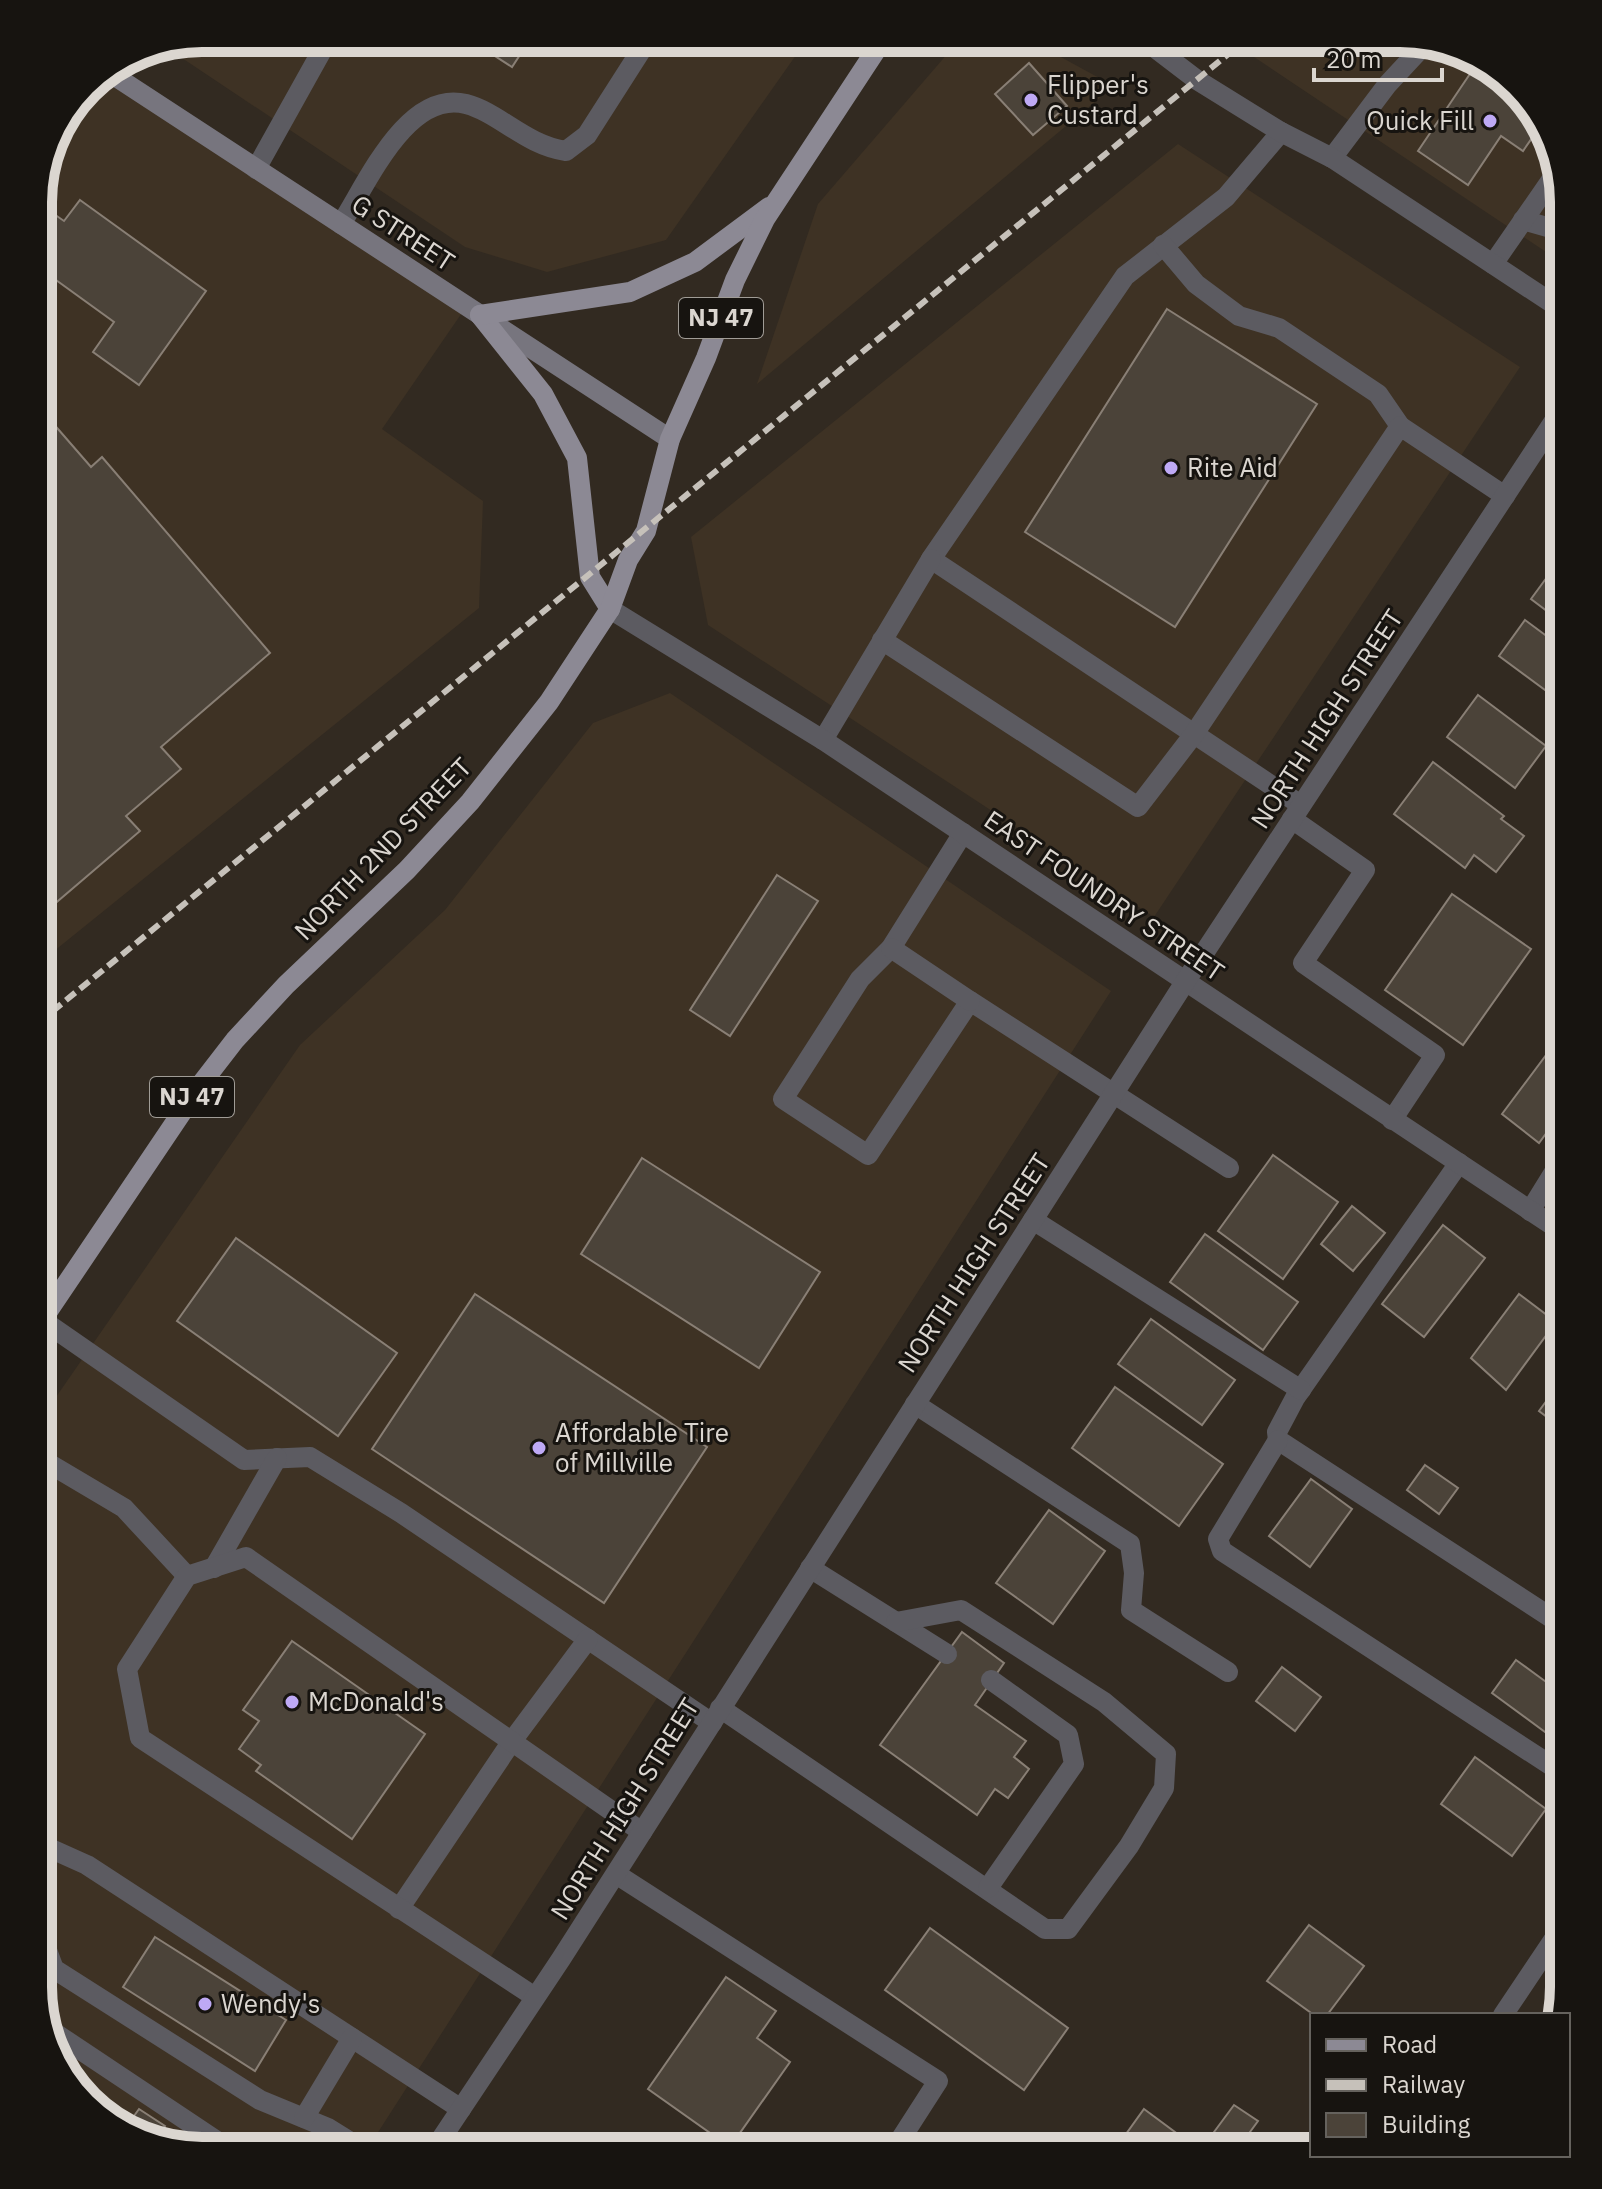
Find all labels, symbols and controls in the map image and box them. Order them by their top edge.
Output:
scale bar [1314,32,1442,82]
text: 20 m [1326,43,1381,75]
place label: Flipper's Custard [1047,67,1149,131]
marker: Flipper's Custard [1022,91,1040,109]
place label: Quick Fill [1366,103,1474,137]
marker: Quick Fill [1481,112,1499,130]
street label: G STREET [346,186,461,278]
road number: NJ 47 [679,298,763,338]
place label: Rite Aid [1187,450,1278,484]
marker: Rite Aid [1162,459,1180,477]
street label: NORTH HIGH STREET [1242,602,1410,835]
street label: NORTH 2ND STREET [286,750,478,947]
street label: EAST FOUNDRY STREET [978,802,1231,988]
road number: NJ 47 [150,1077,234,1117]
street label: NORTH HIGH STREET [889,1146,1057,1379]
place label: Affordable Tire of Millville [555,1415,729,1479]
marker: Affordable Tire of Millville [530,1439,548,1457]
place label: McDonald's [308,1684,444,1718]
street label: NORTH HIGH STREET [542,1691,706,1926]
marker: McDonald's [283,1693,301,1711]
place label: Wendy's [221,1986,320,2020]
marker: Wendy's [196,1995,214,2013]
legend [1310,2013,1570,2157]
text: Road [1382,2028,1437,2060]
text: Railway [1382,2068,1465,2100]
text: Building [1382,2108,1470,2140]

